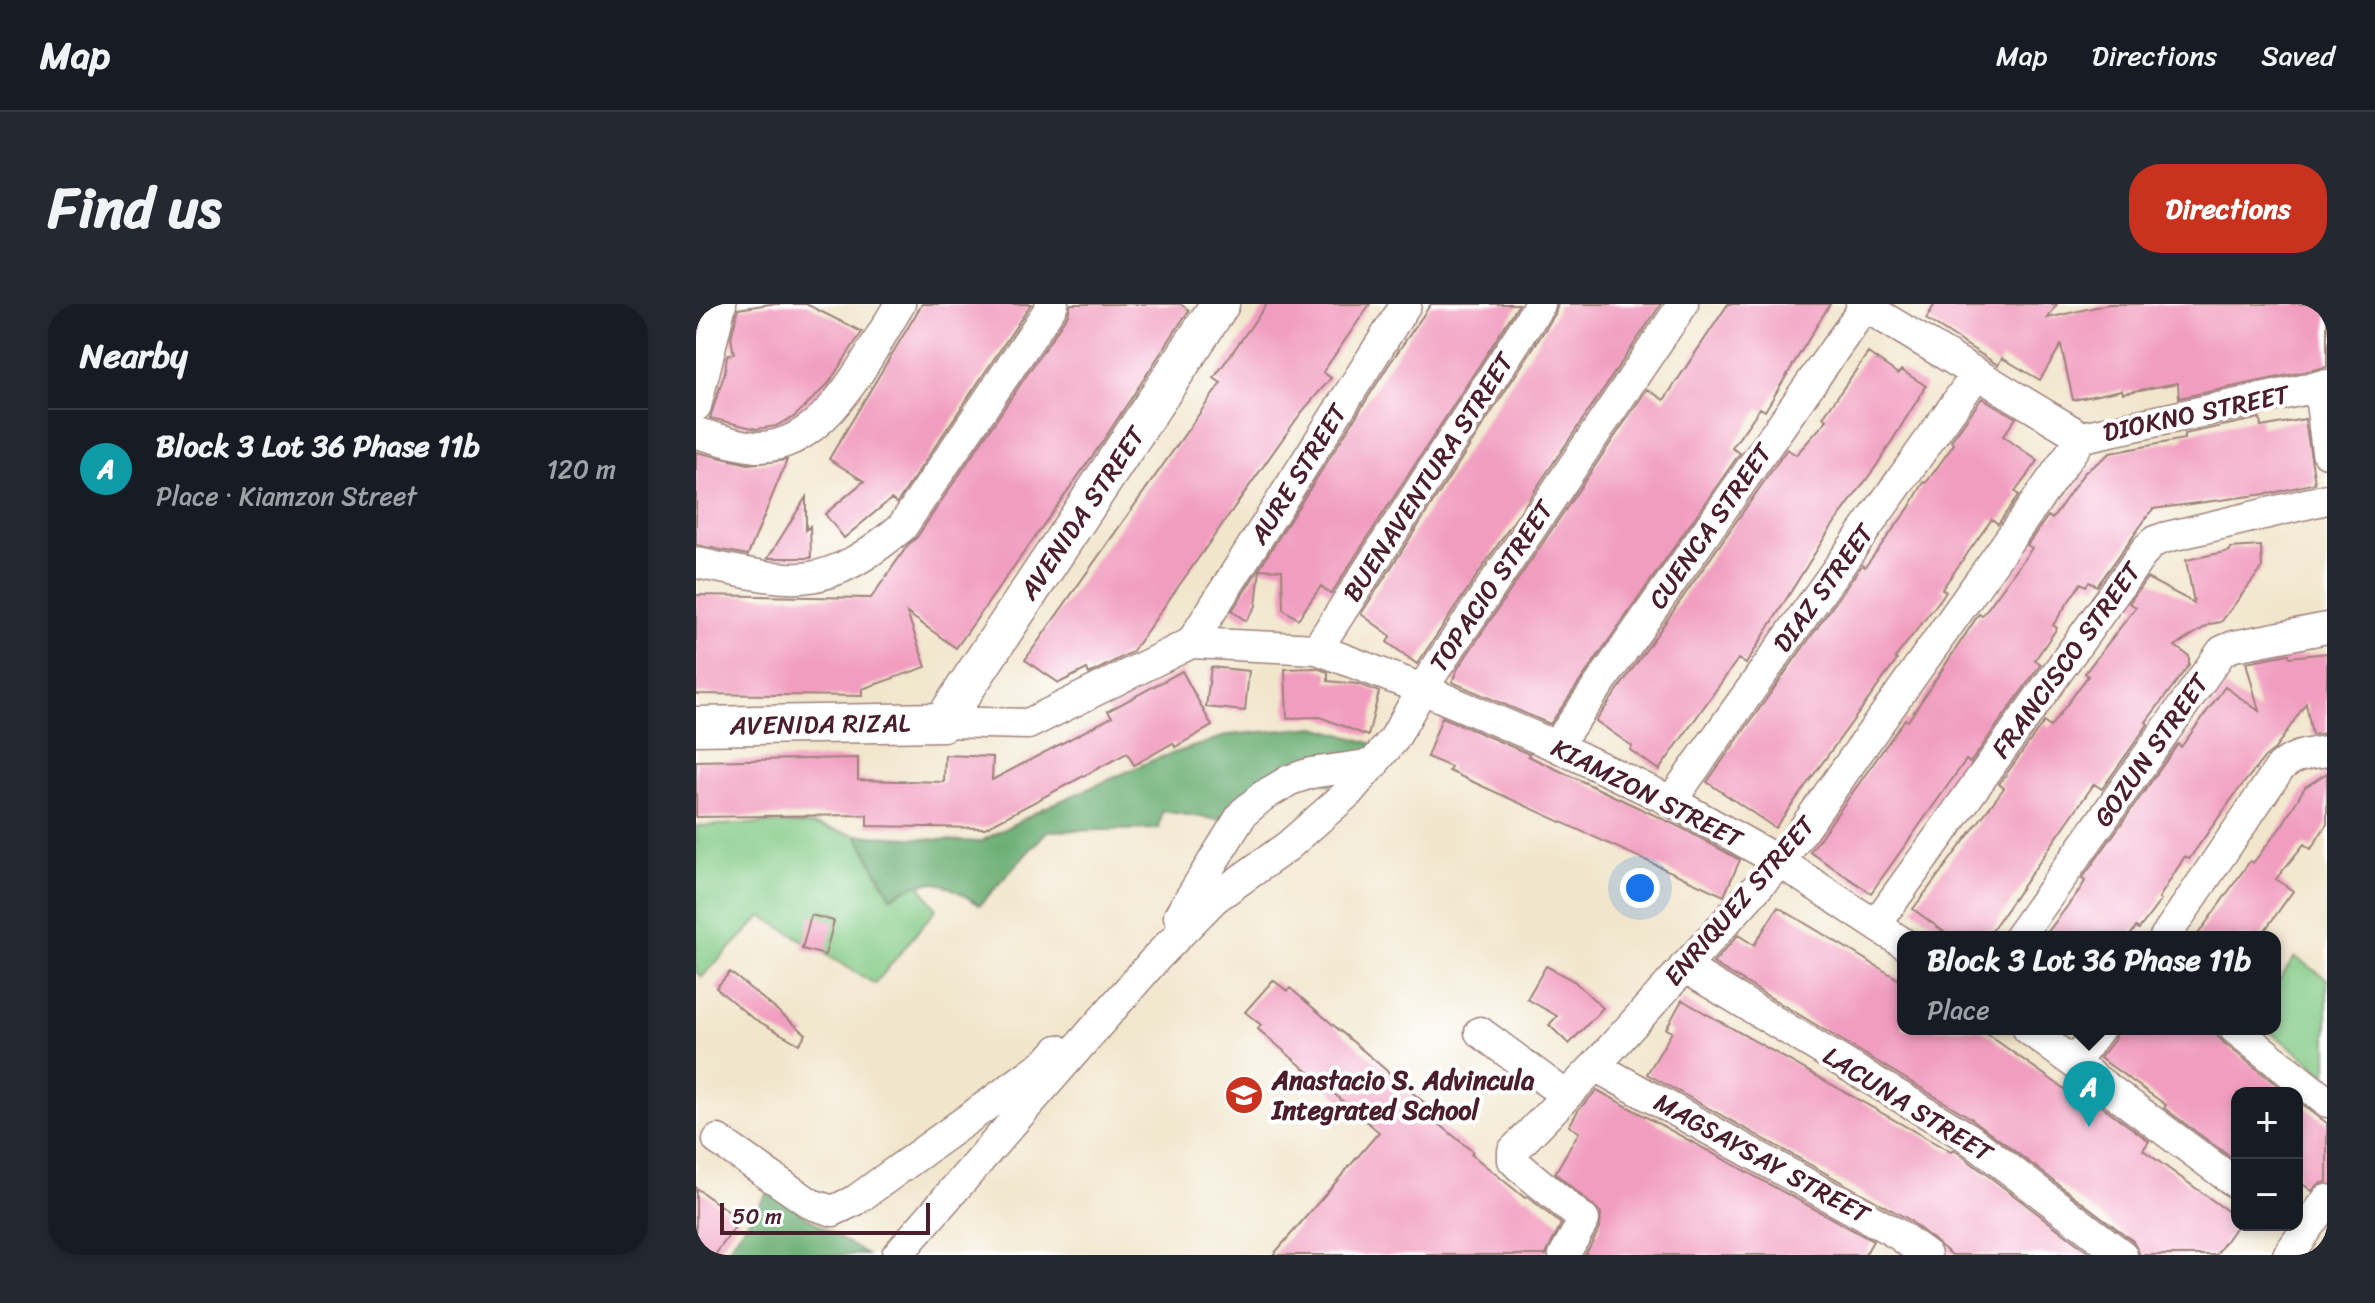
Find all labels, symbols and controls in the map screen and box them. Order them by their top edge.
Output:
text: Map [40,22,110,89]
text: Map [1996,31,2048,80]
text: Directions [2092,31,2217,80]
text: Saved [2261,31,2335,80]
text: Find us [48,159,221,258]
button: Directions [2129,164,2327,253]
text: Nearby [80,326,188,386]
street label: BUENAVENTURA STREET [1330,342,1527,611]
street label: DIOKNO STREET [2099,371,2295,455]
street label: AURE STREET [1236,393,1361,554]
street label: AVENIDA STREET [1006,415,1158,610]
text: Block 3 Lot 36 Phase 11b [156,419,480,473]
street label: CUENCA STREET [1635,432,1785,619]
text: A [97,446,115,492]
text: 120 m [547,446,616,492]
text: Place · Kiamzon Street [156,473,417,519]
street label: TOPACIO STREET [1416,489,1567,682]
street label: DIAZ STREET [1760,512,1887,662]
street label: FRANCISCO STREET [1979,551,2154,768]
street label: GOZUN STREET [2081,662,2222,837]
street label: AVENIDA RIZAL [728,699,911,749]
street label: KIAMZON STREET [1543,725,1753,862]
street label: ENRIQUEZ STREET [1651,804,1828,997]
your location [1620,868,1660,908]
popup [1897,931,2281,1035]
text: Block 3 Lot 36 Phase 11b [1927,933,2251,987]
text: Place [1927,987,1990,1033]
street label: LACUNA STREET [1814,1033,2003,1176]
place label: Anastacio S. Advincula Integrated School [1270,1057,1535,1133]
pin: A [2063,1061,2115,1127]
school or university icon: Anastacio S. Advincula Integrated School [1223,1074,1265,1116]
street label: MAGSAYSAY STREET [1645,1079,1880,1237]
map controls [2231,1087,2303,1231]
button: + [2231,1087,2303,1159]
button: − [2231,1159,2303,1231]
text: 50 m [732,1197,782,1236]
scale bar [720,1199,930,1235]

